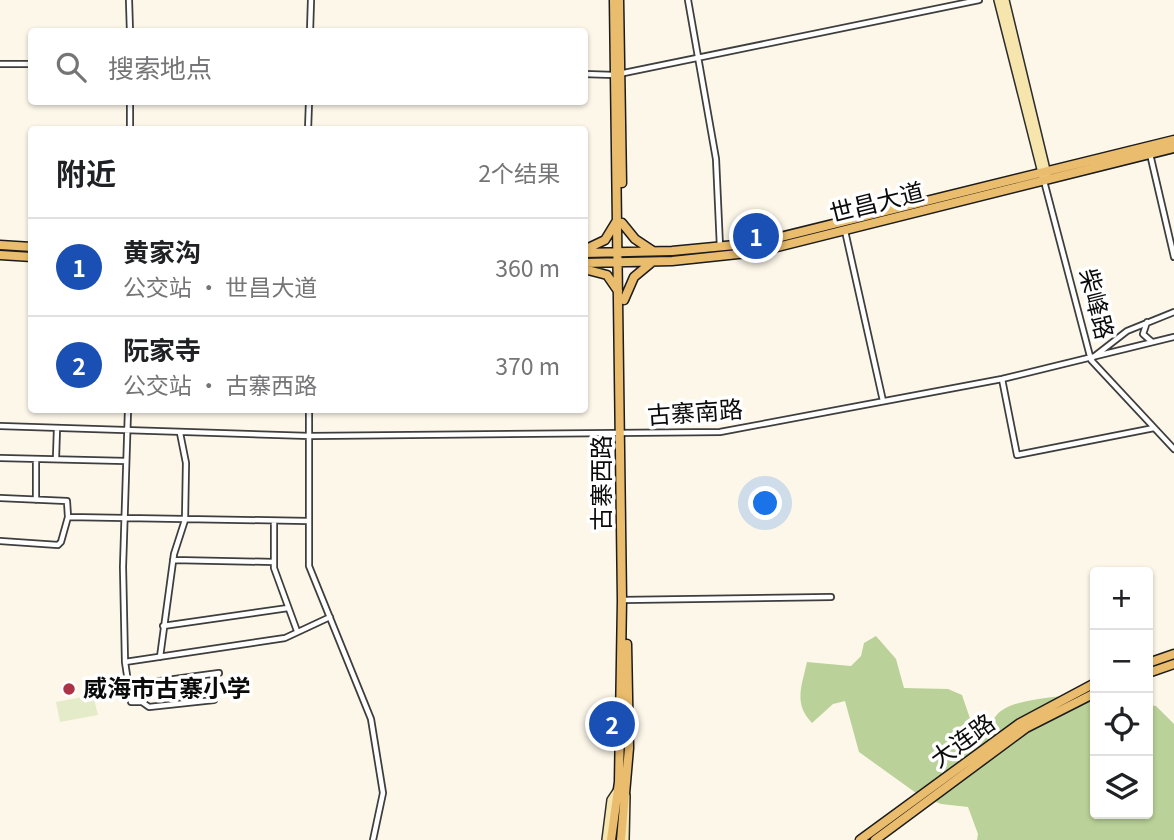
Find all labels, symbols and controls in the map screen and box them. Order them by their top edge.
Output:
search box [28,28,588,105]
icon: search [52,48,90,86]
text: 搜索地点 [108,48,212,85]
text: 附近 [56,150,116,194]
text: 2个结果 [478,155,560,189]
street label: 世昌大道 [826,172,927,229]
pin: 1 [733,210,779,262]
text: 黄家沟 [123,232,201,269]
text: 1 [72,250,86,284]
text: 360 m [495,250,560,284]
street label: 柴峰路 [1073,264,1124,343]
text: 公交站 · 世昌大道 [123,269,317,303]
text: 阮家寺 [123,330,201,367]
text: 2 [72,348,86,382]
text: 370 m [495,348,560,382]
text: 公交站 · 古寨西路 [123,367,317,401]
street label: 古寨南路 [646,390,744,431]
street label: 古寨西路 [582,435,617,531]
your location [748,486,782,520]
map controls [1090,567,1153,819]
button: + [1090,567,1153,630]
button: − [1090,630,1153,693]
place label: 威海市古寨小学 [83,669,251,704]
marker: 威海市古寨小学 [61,681,77,697]
button: locate [1090,693,1153,756]
pin: 2 [589,698,635,750]
street label: 大连路 [922,704,1001,774]
button: layers [1090,756,1153,819]

